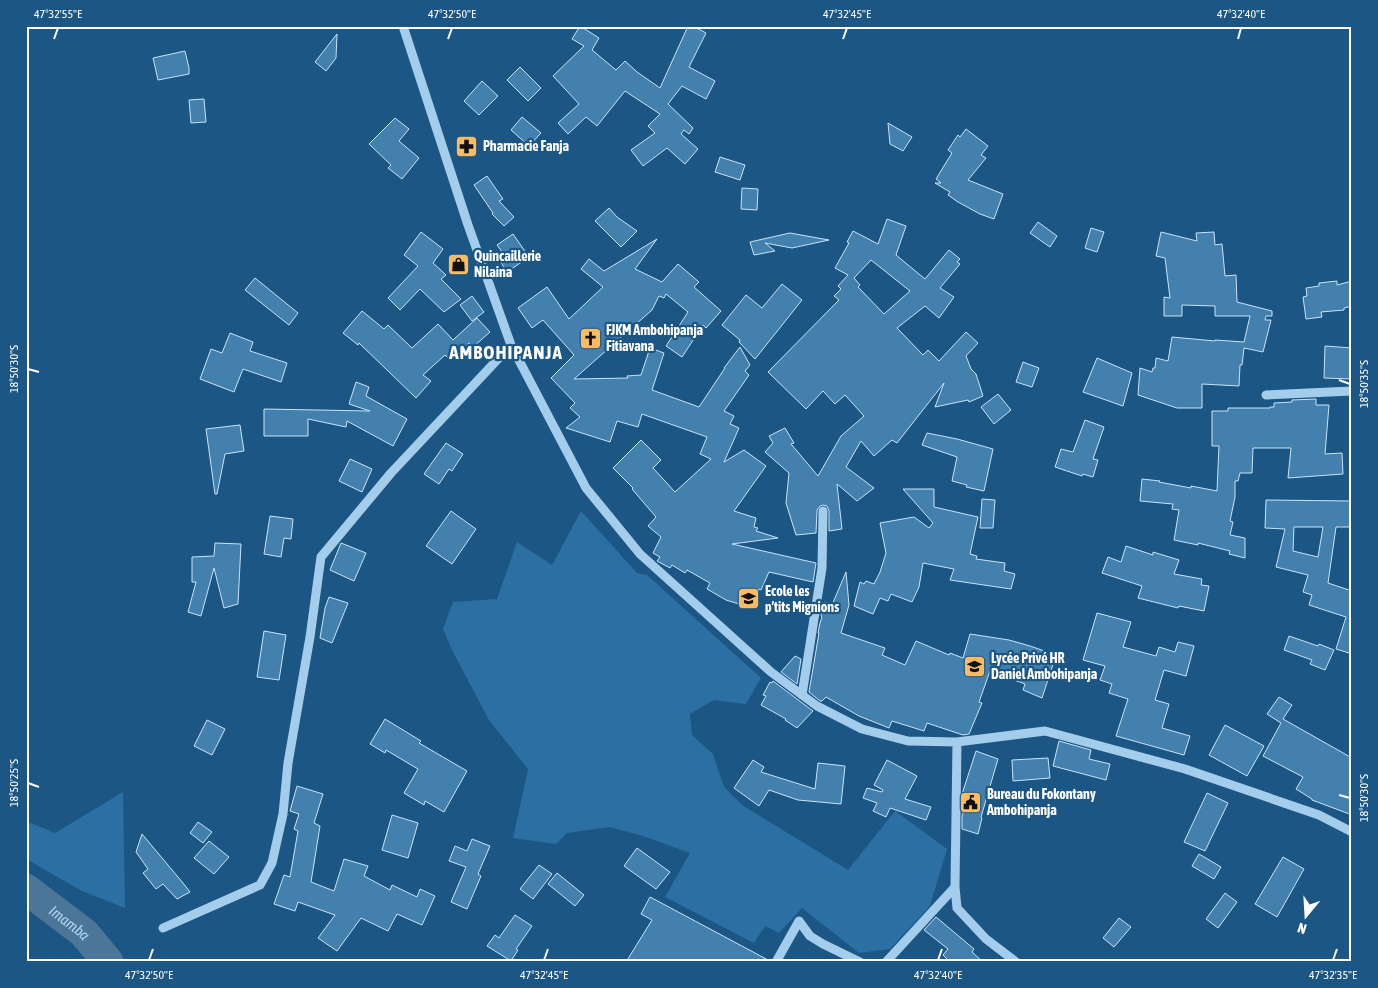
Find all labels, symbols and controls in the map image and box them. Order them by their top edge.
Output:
text: 47°32'55"E [34,7,82,21]
text: 47°32'50"E [428,7,476,21]
text: 47°32'45"E [823,7,871,21]
text: 47°32'40"E [1217,7,1265,21]
pharmacy icon: Pharmacie Fanja [455,134,479,158]
place label: Pharmacie Fanja [483,138,569,154]
place label: Quincaillerie Nilaina [474,248,541,280]
shop icon: Quincaillerie Nilaina [446,252,470,276]
place label: FJKM Ambohipanja Fitiavana [606,322,704,354]
church icon: FJKM Ambohipanja Fitiavana [578,326,602,350]
district label: AMBOHIPANJA [448,341,563,363]
text: 18°50'30"S [7,345,21,393]
text: 18°50'35"S [1357,360,1371,408]
place label: Ecole les p’tits Mignions [765,583,839,615]
school or university icon: Ecole les p’tits Mignions [737,587,761,611]
place label: Lycée Privé HR Daniel Ambohipanja [991,650,1098,682]
school or university icon: Lycée Privé HR Daniel Ambohipanja [963,654,987,678]
text: 18°50'25"S [7,759,21,807]
text: 18°50'30"S [1357,774,1371,822]
place label: Bureau du Fokontany Ambohipanja [986,786,1096,818]
public building icon: Bureau du Fokontany Ambohipanja [959,790,983,814]
north arrow [1280,890,1330,940]
water label: Imamba [46,901,94,943]
text: N [1296,919,1308,937]
text: 47°32'50"E [125,968,173,982]
text: 47°32'45"E [520,968,568,982]
text: 47°32'40"E [914,968,962,982]
text: 47°32'35"E [1309,968,1357,982]

